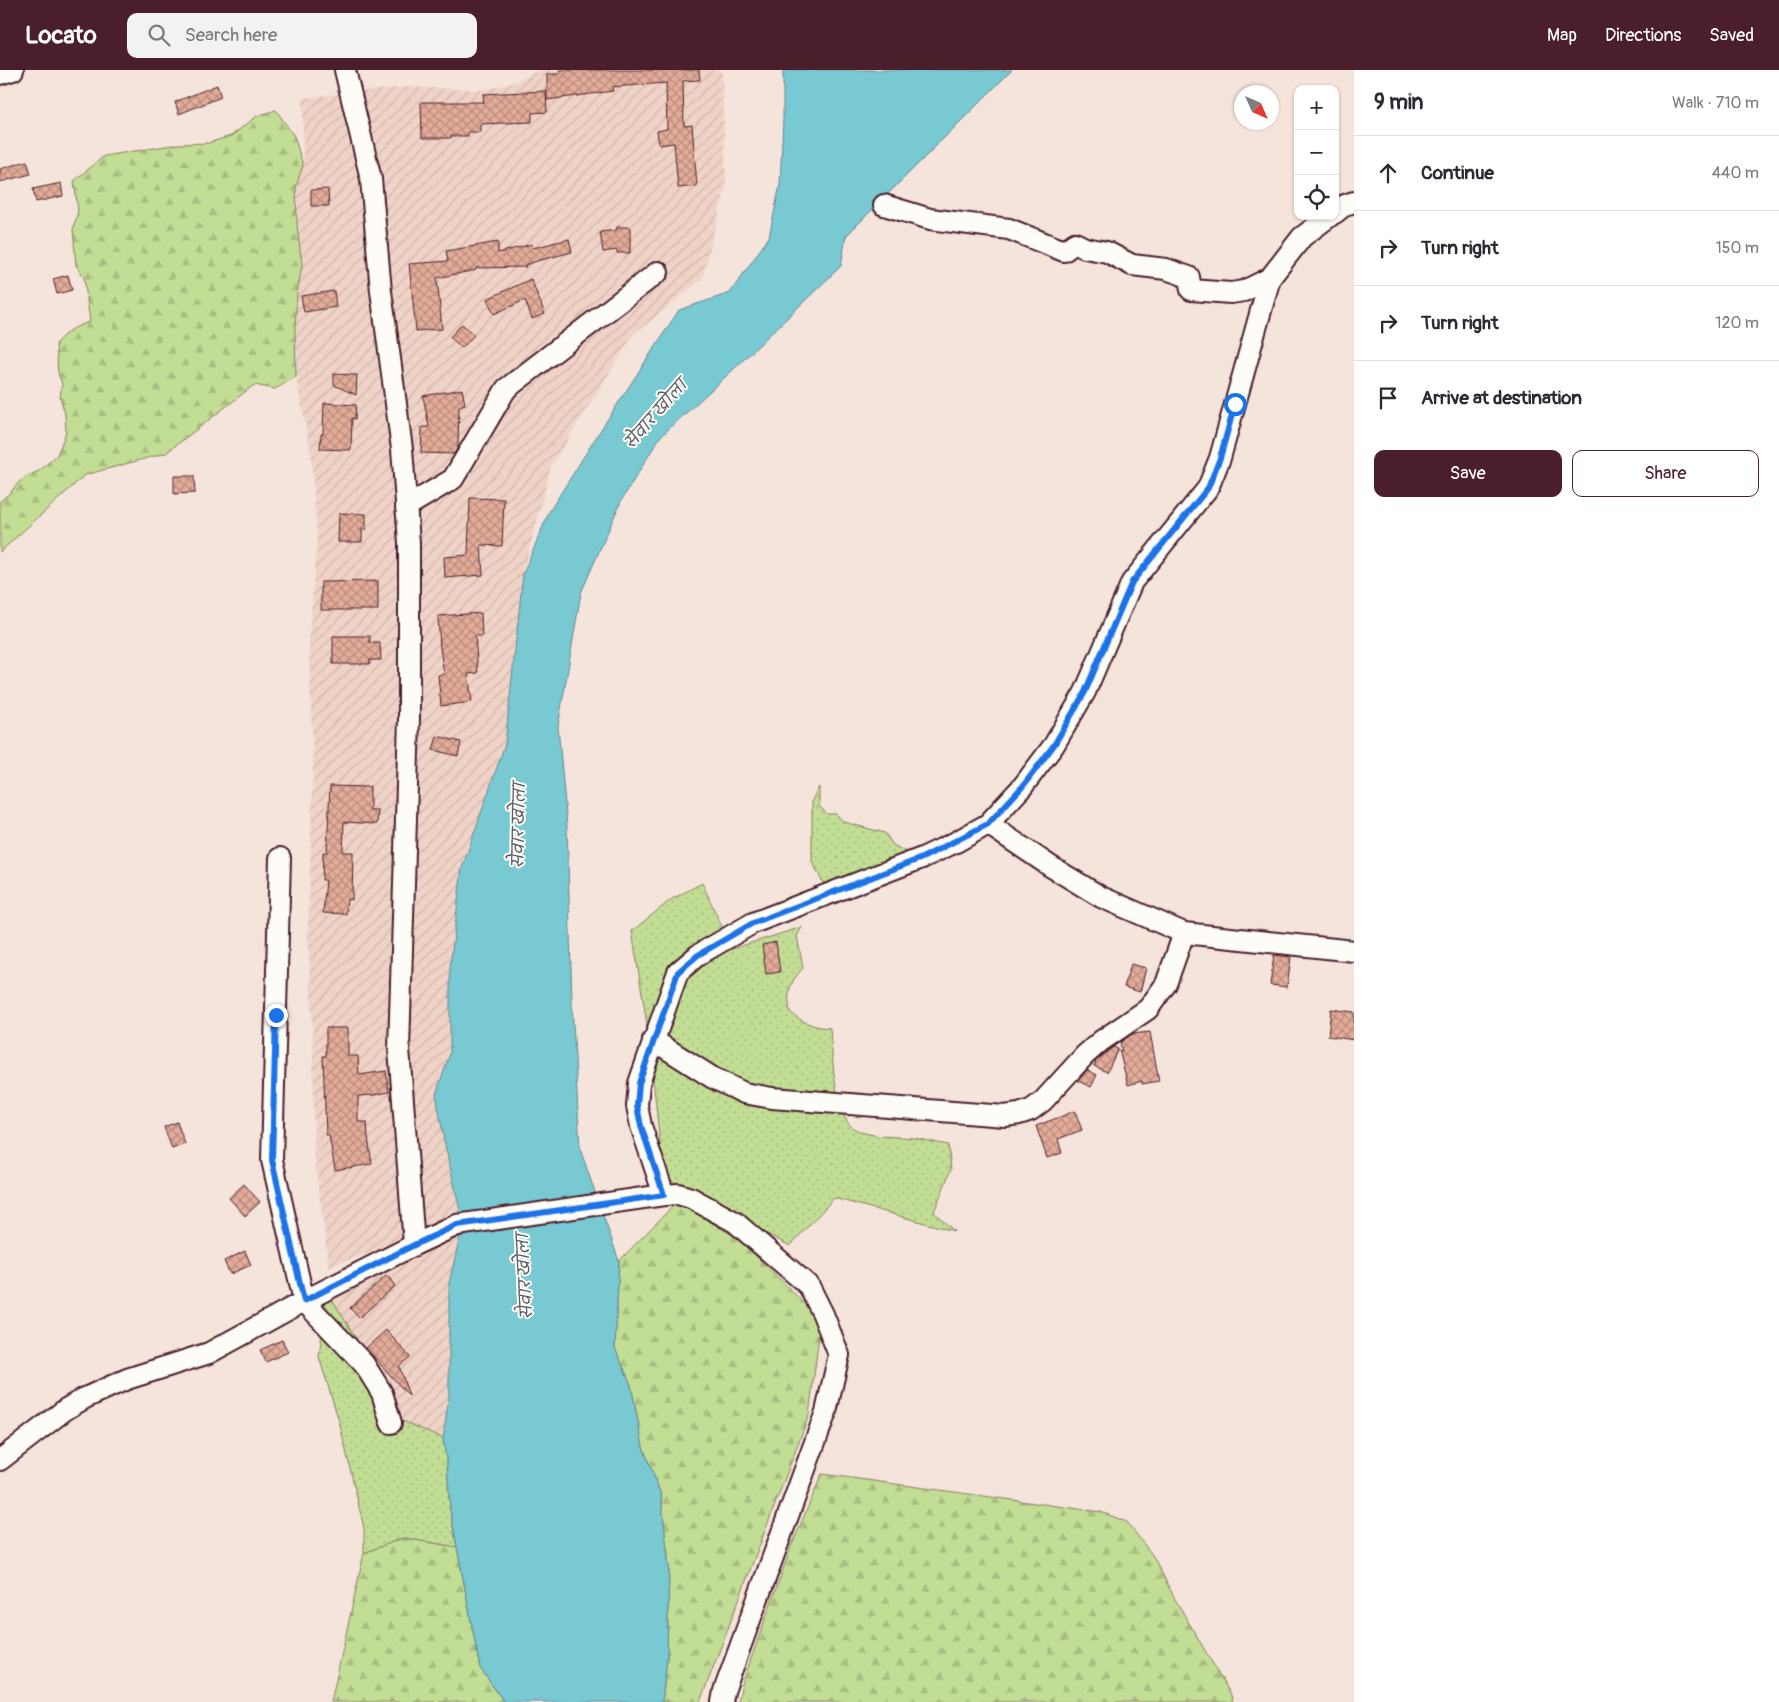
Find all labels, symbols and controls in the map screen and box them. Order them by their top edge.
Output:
search box [127,13,477,58]
text: Locato [25,21,97,50]
icon: search [145,21,173,49]
text: Search here [185,23,277,47]
text: Map [1547,24,1577,47]
text: Directions [1605,24,1681,47]
text: Saved [1709,24,1754,47]
north arrow [1234,85,1279,130]
map controls [1294,85,1339,220]
button: + [1294,85,1339,130]
text: 9 min [1374,89,1423,116]
text: Walk · 710 m [1672,93,1759,113]
button: − [1294,130,1339,175]
icon: ahead [1374,159,1402,187]
text: Continue [1421,161,1494,185]
text: 440 m [1712,163,1759,183]
button: locate [1294,175,1339,220]
icon: right [1374,234,1402,262]
text: Turn right [1421,236,1499,260]
text: 150 m [1715,238,1759,258]
icon: right [1374,309,1402,337]
text: Turn right [1421,311,1499,335]
text: 120 m [1715,313,1759,333]
water label: सेवार खोला [617,370,694,454]
icon: arrive [1374,384,1402,412]
text: Arrive at destination [1421,386,1582,410]
route start [1224,393,1247,416]
button: Save [1374,450,1562,497]
button: Share [1572,450,1759,497]
water label: सेवार खोला [504,778,530,869]
route end [265,1004,288,1027]
water label: सेवार खोला [509,1229,537,1321]

